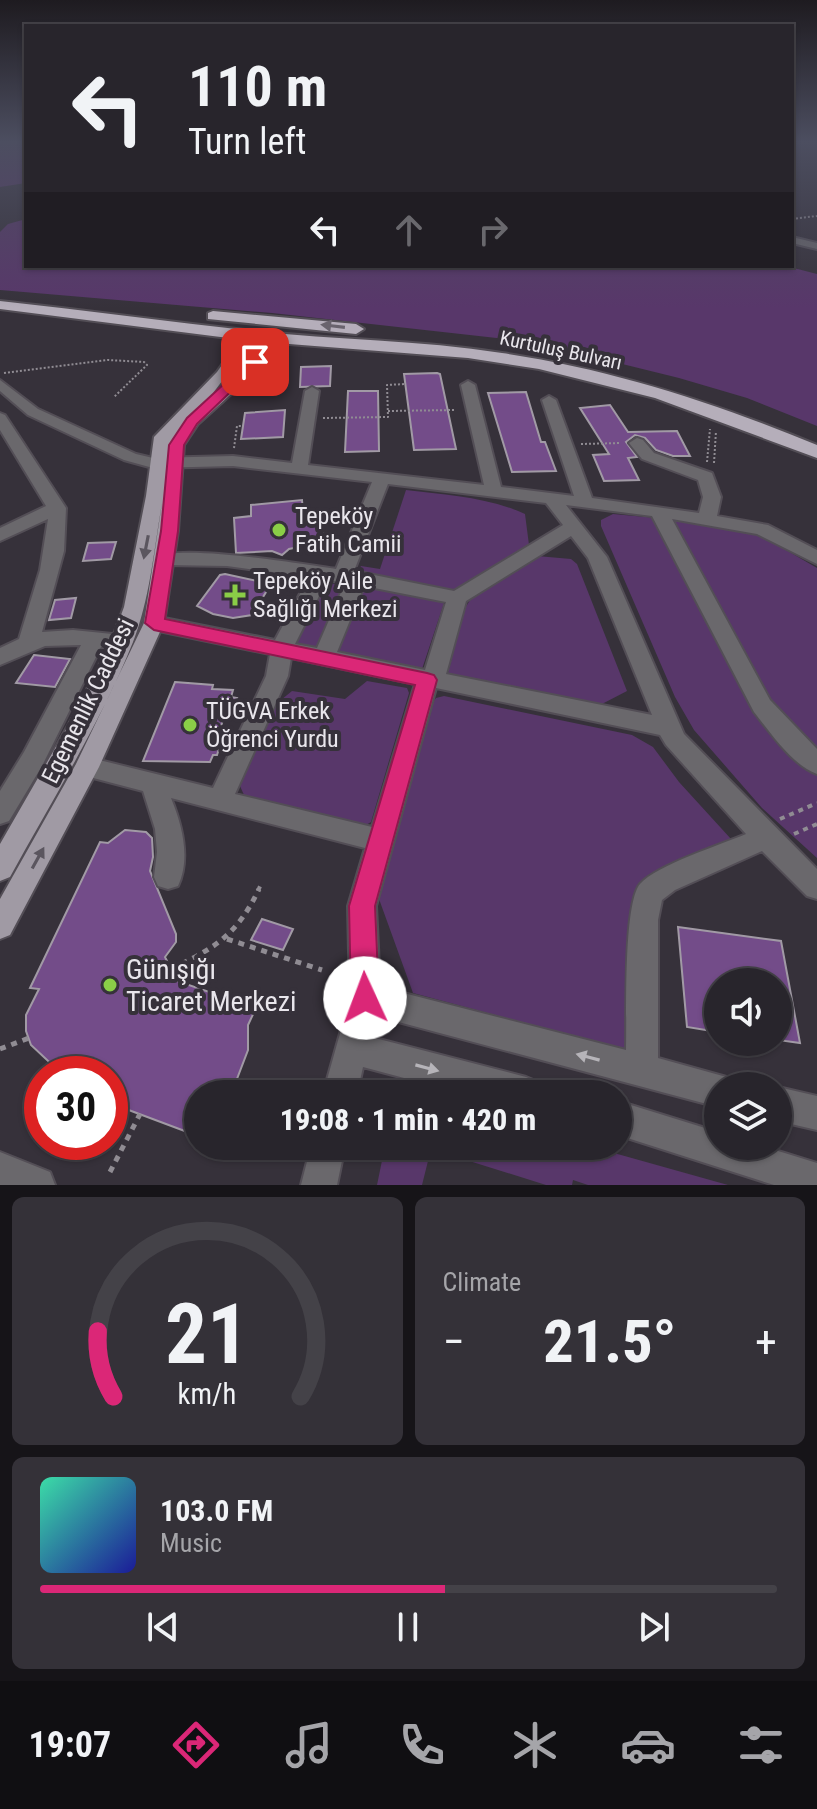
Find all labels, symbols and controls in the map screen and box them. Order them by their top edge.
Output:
text: 110 m [188,54,327,120]
icon: left [56,56,160,160]
text: Turn left [188,121,306,163]
icon: left [303,208,347,252]
icon: ahead [387,208,431,252]
icon: right [471,208,515,252]
one-way arrow [320,319,345,332]
street label: Kurtuluş Bulvarı [498,325,624,375]
pin [221,328,289,396]
icon: arrive [233,340,277,384]
place label: Tepeköy Fatih Camii [295,502,402,558]
marker: Tepeköy Fatih Camii [270,521,288,539]
one-way arrow [139,534,151,559]
place label: Tepeköy Aile Sağlığı Merkezi [253,567,398,623]
marker: Tepeköy Aile Sağlığı Merkezi [224,584,246,606]
street label: Egemenlik Caddesi [36,614,140,788]
place label: TÜGVA Erkek Öğrenci Yurdu [206,697,339,753]
marker: TÜGVA Erkek Öğrenci Yurdu [181,716,199,734]
one-way arrow [31,847,45,869]
place label: Günışığı Ticaret Merkezi [126,953,296,1018]
position arrow [323,956,407,1040]
map controls [704,968,792,1160]
button: sound [704,968,792,1056]
marker: Günışığı Ticaret Merkezi [101,976,119,994]
one-way arrow [576,1050,600,1063]
speed limit sign: 30 [24,1056,128,1160]
one-way arrow [414,1062,439,1074]
button: layers [704,1072,792,1160]
text: 19:08 · 1 min · 420 m [280,1102,536,1137]
text: Climate [443,1267,521,1297]
text: 21 [165,1286,249,1383]
text: 21.5° [543,1306,676,1377]
text: − [443,1316,465,1368]
text: + [755,1316,777,1368]
text: km/h [178,1377,237,1411]
text: 103.0 FM [160,1493,273,1528]
text: Music [160,1528,222,1558]
icon: previous [141,1605,185,1649]
icon: pause [386,1605,430,1649]
icon: next [632,1605,676,1649]
icon: directions [168,1717,224,1773]
icon: music [281,1717,337,1773]
icon: phone [394,1717,450,1773]
icon: climate [507,1717,563,1773]
icon: car [620,1717,676,1773]
icon: filters [733,1717,789,1773]
text: 19:07 [28,1724,111,1766]

